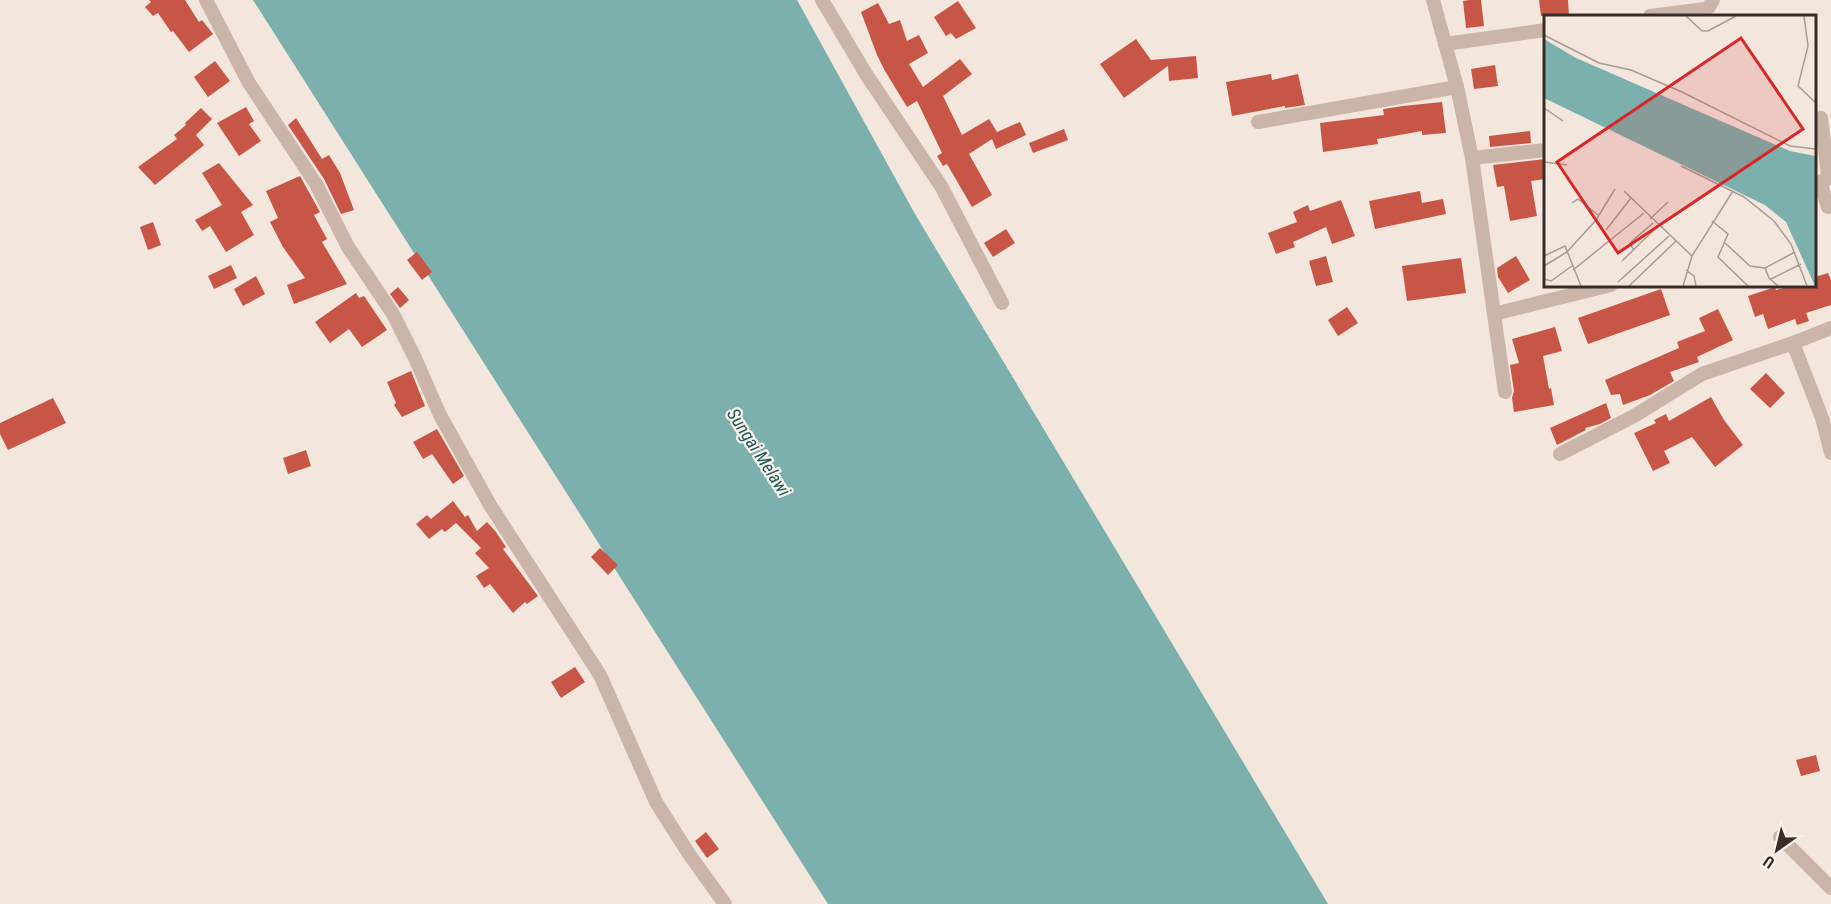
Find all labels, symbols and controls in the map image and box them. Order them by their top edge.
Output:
inset map [1544,15,1816,286]
water label: Sungai Melawi [723,404,796,501]
north arrow [1747,820,1807,880]
text: U [1760,852,1778,872]

